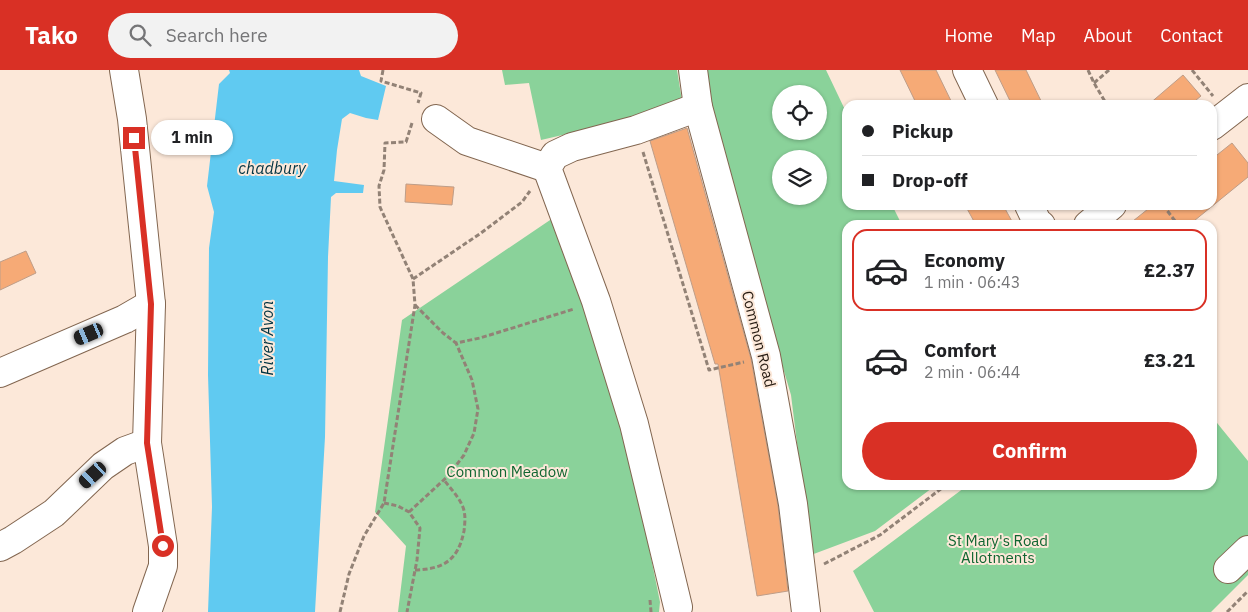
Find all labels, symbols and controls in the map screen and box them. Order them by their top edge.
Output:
search box [108,13,458,58]
text: Tako [25,19,78,51]
icon: search [126,21,154,49]
text: Search here [166,23,268,47]
text: Home [945,24,993,47]
text: Map [1021,24,1056,47]
text: About [1084,24,1132,47]
text: Contact [1160,24,1223,47]
map controls [772,85,827,205]
button: locate [772,85,827,140]
text: Pickup [892,119,953,143]
callout: 1 min [152,120,234,156]
route end [123,127,145,149]
text: 1 min [171,127,213,147]
button: layers [772,150,827,205]
water label: chadbury [238,158,307,178]
text: Drop-off [892,168,968,192]
icon: car [864,248,909,293]
text: Economy [924,248,1005,272]
text: £2.37 [1144,258,1195,282]
text: 1 min · 06:43 [924,272,1020,292]
street label: Common Road [738,289,780,389]
water label: River Avon [257,301,277,375]
car [72,321,105,347]
icon: car [864,338,909,383]
text: Comfort [924,338,997,362]
text: £3.21 [1144,348,1195,372]
text: 2 min · 06:44 [924,362,1020,382]
button: Confirm [862,422,1197,480]
car [76,459,109,491]
park label: Common Meadow [446,462,568,481]
park label: St Mary's Road Allotments [948,531,1048,567]
route start [152,535,174,557]

